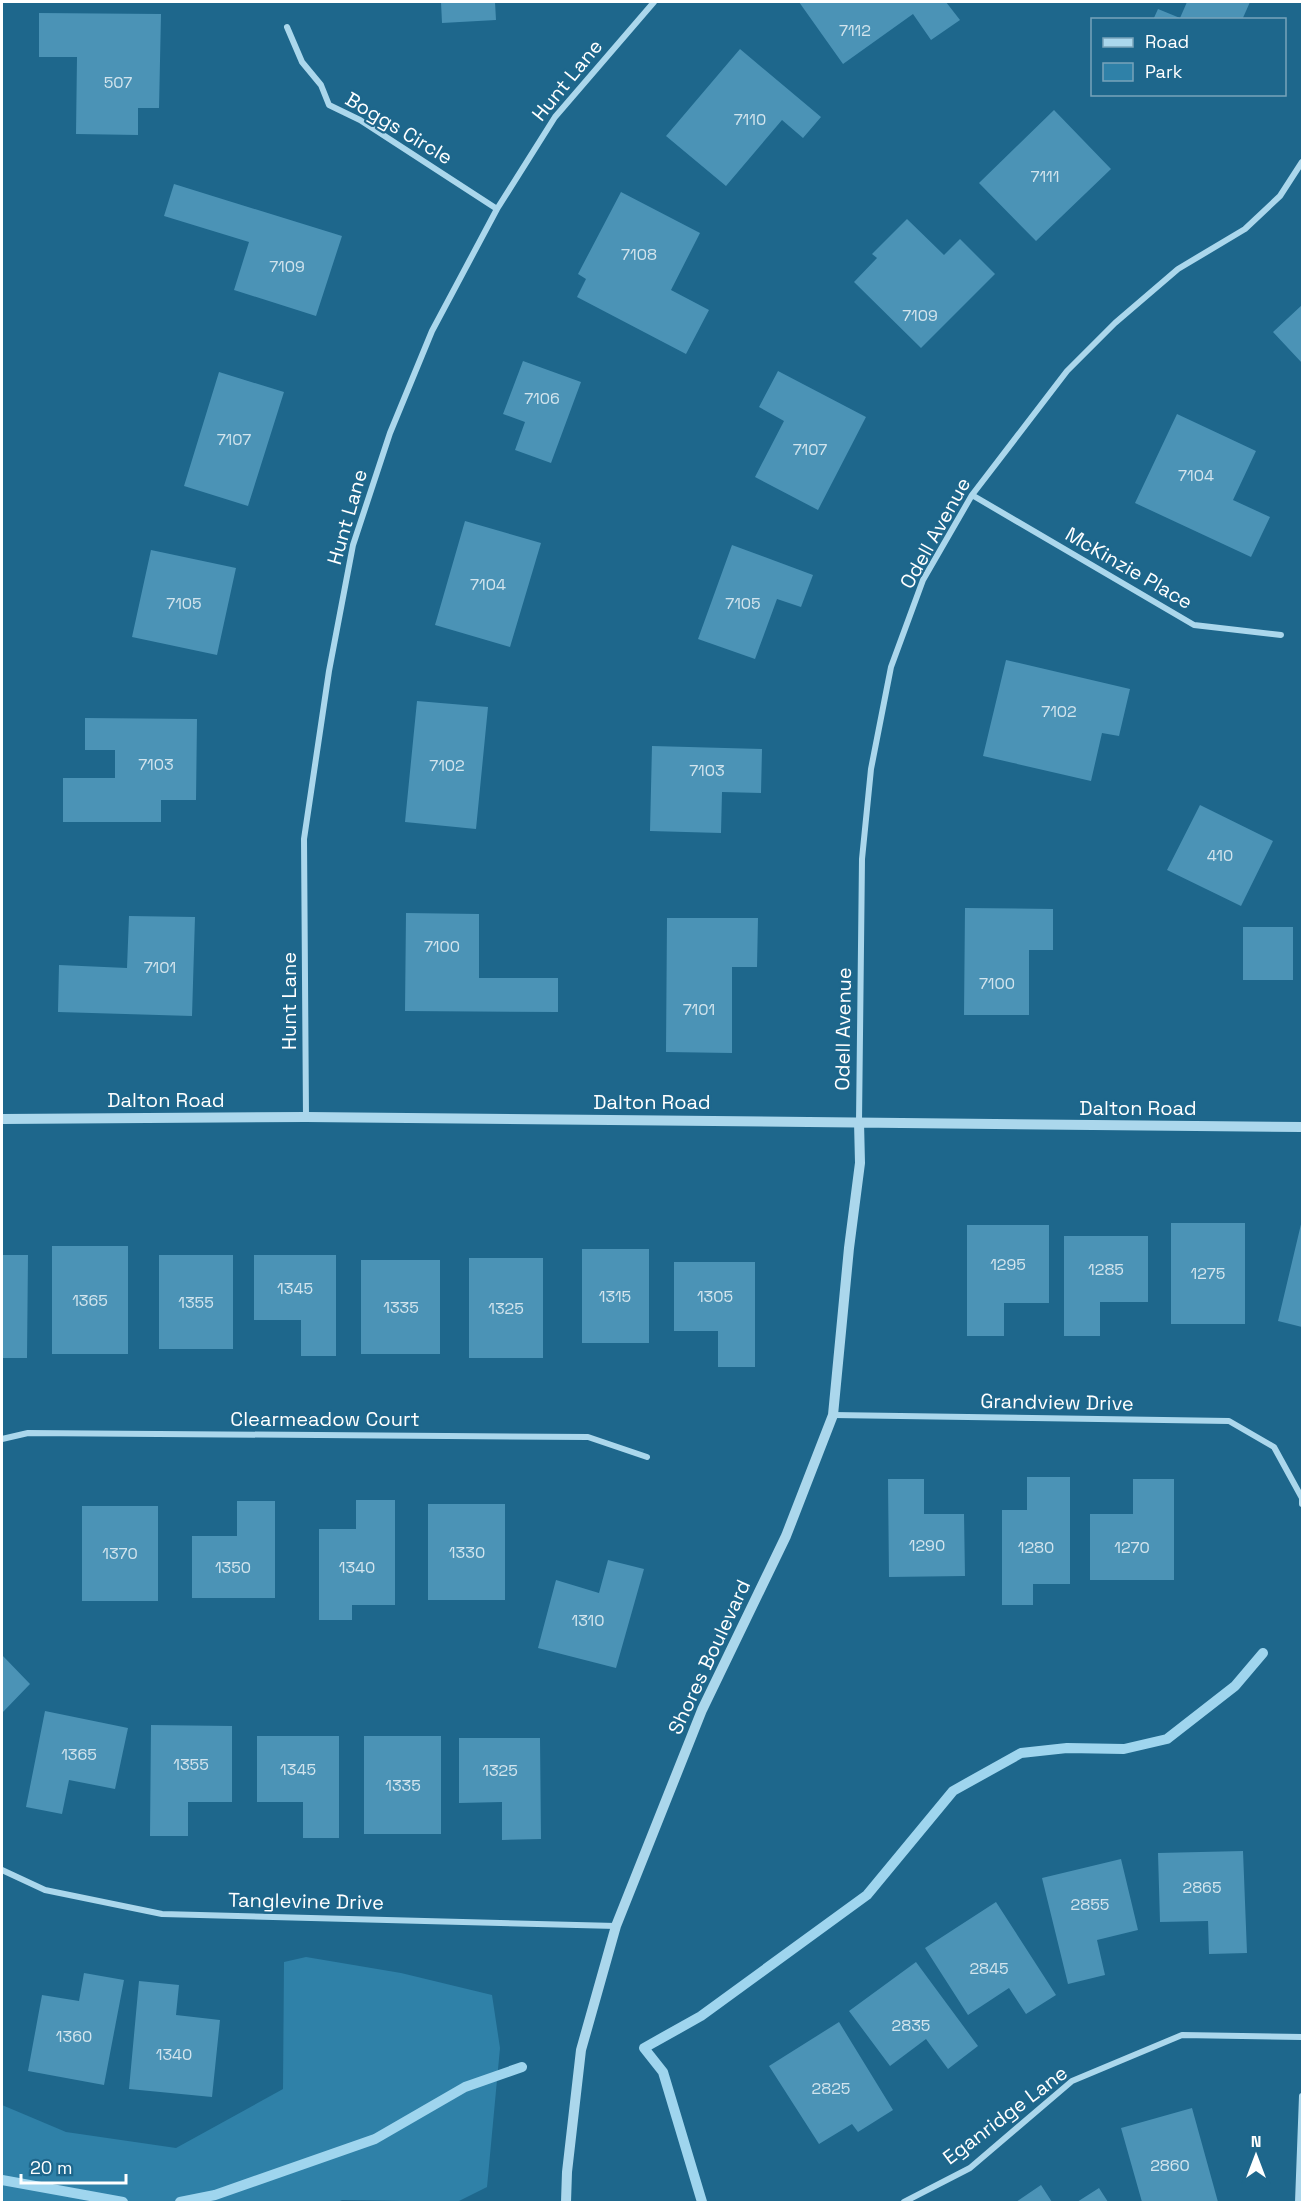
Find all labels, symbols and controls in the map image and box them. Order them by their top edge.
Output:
legend [1091,18,1286,96]
house number: 7112 [839,20,871,41]
text: Road [1145,30,1189,53]
street label: Hunt Lane [526,34,608,126]
text: Park [1145,60,1183,83]
house number: 507 [104,72,132,93]
street label: Boggs Circle [341,86,457,170]
house number: 7110 [734,109,766,130]
house number: 7111 [1031,166,1059,187]
house number: 7108 [621,244,657,265]
house number: 7109 [269,256,305,277]
house number: 7109 [902,305,938,326]
house number: 7106 [524,388,560,409]
house number: 7107 [217,429,251,450]
house number: 7107 [793,439,827,460]
house number: 7104 [1178,465,1214,486]
street label: Hunt Lane [321,466,373,568]
street label: Odell Avenue [894,473,976,593]
street label: McKinzie Place [1061,521,1197,615]
house number: 7104 [470,574,506,595]
house number: 7105 [166,593,202,614]
house number: 7105 [725,593,761,614]
house number: 7102 [1041,701,1077,722]
house number: 7103 [138,754,174,775]
house number: 7102 [429,755,465,776]
house number: 7103 [689,760,725,781]
house number: 410 [1207,845,1233,866]
house number: 7100 [424,936,460,957]
street label: Hunt Lane [276,952,302,1050]
house number: 7101 [144,957,176,978]
street label: Odell Avenue [829,967,857,1091]
house number: 7100 [979,973,1015,994]
house number: 7101 [683,999,715,1020]
street label: Dalton Road [107,1087,225,1113]
street label: Dalton Road [593,1089,711,1115]
street label: Dalton Road [1079,1095,1197,1121]
house number: 1295 [990,1254,1026,1275]
house number: 1285 [1088,1259,1124,1280]
house number: 1275 [1191,1263,1225,1284]
house number: 1345 [277,1278,313,1299]
house number: 1315 [599,1286,631,1307]
house number: 1305 [697,1286,733,1307]
house number: 1365 [72,1290,108,1311]
house number: 1355 [178,1292,214,1313]
house number: 1335 [383,1297,419,1318]
house number: 1325 [488,1298,524,1319]
street label: Grandview Drive [980,1388,1134,1416]
street label: Clearmeadow Court [230,1406,420,1432]
house number: 1290 [909,1535,945,1556]
house number: 1280 [1018,1537,1054,1558]
house number: 1270 [1114,1537,1150,1558]
house number: 1330 [449,1542,485,1563]
house number: 1370 [102,1543,138,1564]
house number: 1350 [215,1557,251,1578]
house number: 1340 [339,1557,375,1578]
street label: Shores Boulevard [662,1575,756,1739]
house number: 1310 [571,1610,605,1631]
house number: 1365 [61,1744,97,1765]
house number: 1355 [173,1754,209,1775]
house number: 1345 [280,1759,316,1780]
house number: 1325 [482,1760,518,1781]
house number: 1335 [385,1775,421,1796]
house number: 2865 [1183,1877,1222,1898]
street label: Tanglevine Drive [228,1887,384,1915]
house number: 2855 [1071,1894,1109,1915]
house number: 2845 [969,1958,1009,1979]
house number: 2835 [892,2015,930,2036]
house number: 1360 [56,2026,92,2047]
house number: 1340 [156,2044,192,2065]
street label: Eganridge Lane [937,2060,1073,2170]
house number: 2825 [812,2078,850,2099]
north arrow [1226,2126,1286,2186]
text: N [1251,2131,1261,2152]
scale bar [21,2147,126,2185]
house number: 2860 [1150,2155,1190,2176]
text: 20 m [30,2156,73,2179]

